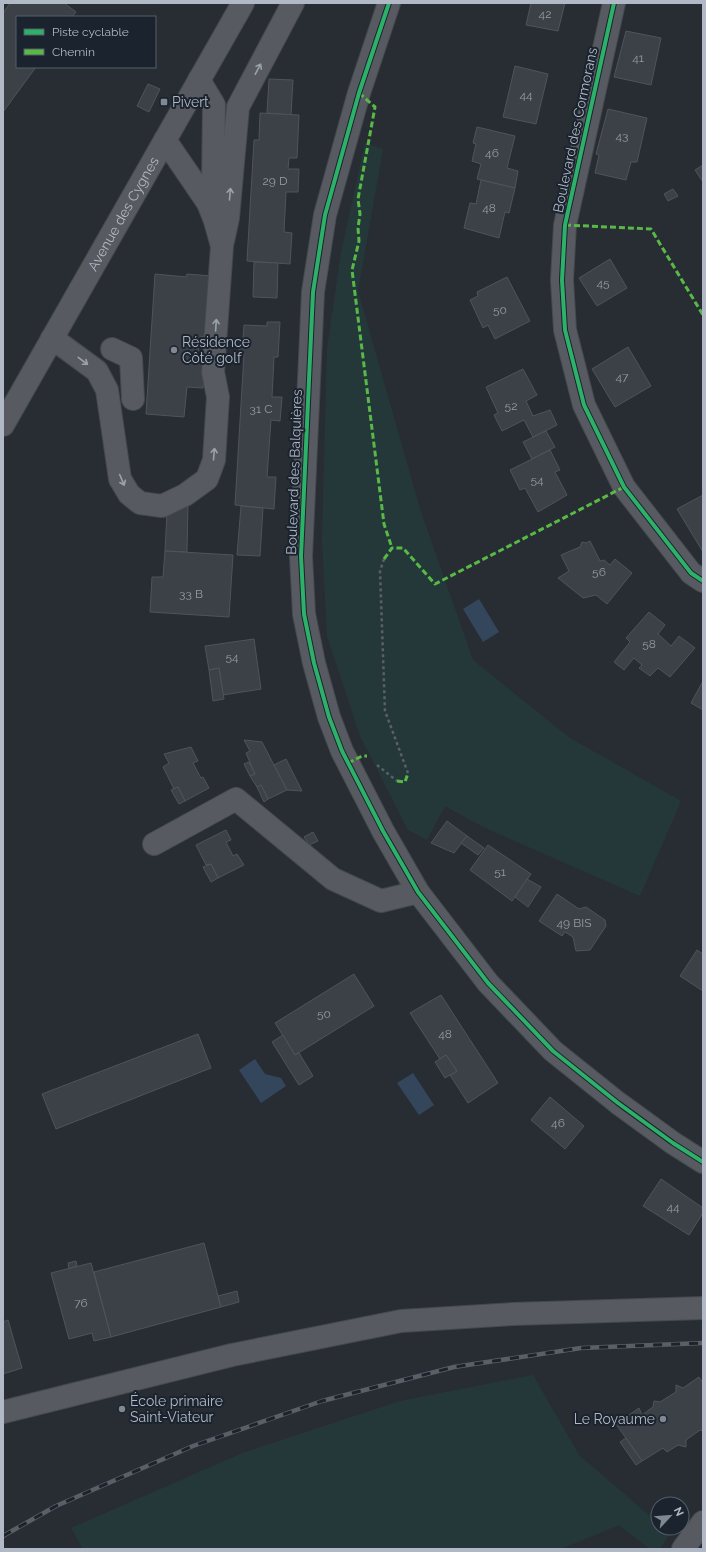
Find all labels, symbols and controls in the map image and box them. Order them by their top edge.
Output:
house number: 42 [539,7,551,21]
legend [16,16,156,68]
text: Piste cyclable [52,25,129,39]
text: Chemin [52,45,95,59]
street label: Boulevard des Cormorans [550,46,600,214]
house number: 41 [632,51,644,65]
one-way arrow [255,64,262,76]
house number: 44 [519,88,533,102]
place label: Pivert [172,94,209,110]
marker: Pivert [159,97,169,107]
house number: 43 [616,129,628,143]
house number: 46 [485,146,499,160]
street label: Avenue des Cygnes [84,154,162,274]
house number: 29 D [263,174,288,188]
one-way arrow [226,188,234,201]
house number: 48 [482,201,496,215]
house number: 45 [596,276,610,290]
house number: 50 [493,303,507,317]
one-way arrow [213,319,220,332]
place label: Résidence Côté golf [182,334,250,366]
marker: Résidence Côté golf [169,345,179,355]
one-way arrow [78,357,89,365]
house number: 47 [616,370,629,384]
street label: Boulevard des Balquières [283,389,305,555]
house number: 52 [505,399,517,413]
house number: 31 C [250,402,272,416]
one-way arrow [210,448,218,461]
house number: 54 [530,473,544,487]
one-way arrow [119,474,127,486]
house number: 56 [592,565,606,579]
house number: 33 B [179,587,203,601]
house number: 58 [642,637,656,651]
house number: 54 [225,650,239,664]
house number: 51 [494,865,506,879]
house number: 49 BIS [557,916,591,930]
house number: 50 [317,1007,331,1021]
house number: 48 [438,1027,452,1041]
house number: 46 [551,1116,565,1130]
house number: 44 [666,1200,680,1214]
house number: 76 [74,1296,88,1310]
place label: École primaire Saint-Viateur [130,1392,223,1425]
marker: École primaire Saint-Viateur [117,1404,127,1414]
place label: Le Royaume [574,1411,655,1427]
marker: Le Royaume [658,1414,668,1424]
north arrow [650,1496,690,1536]
text: N [671,1505,686,1518]

